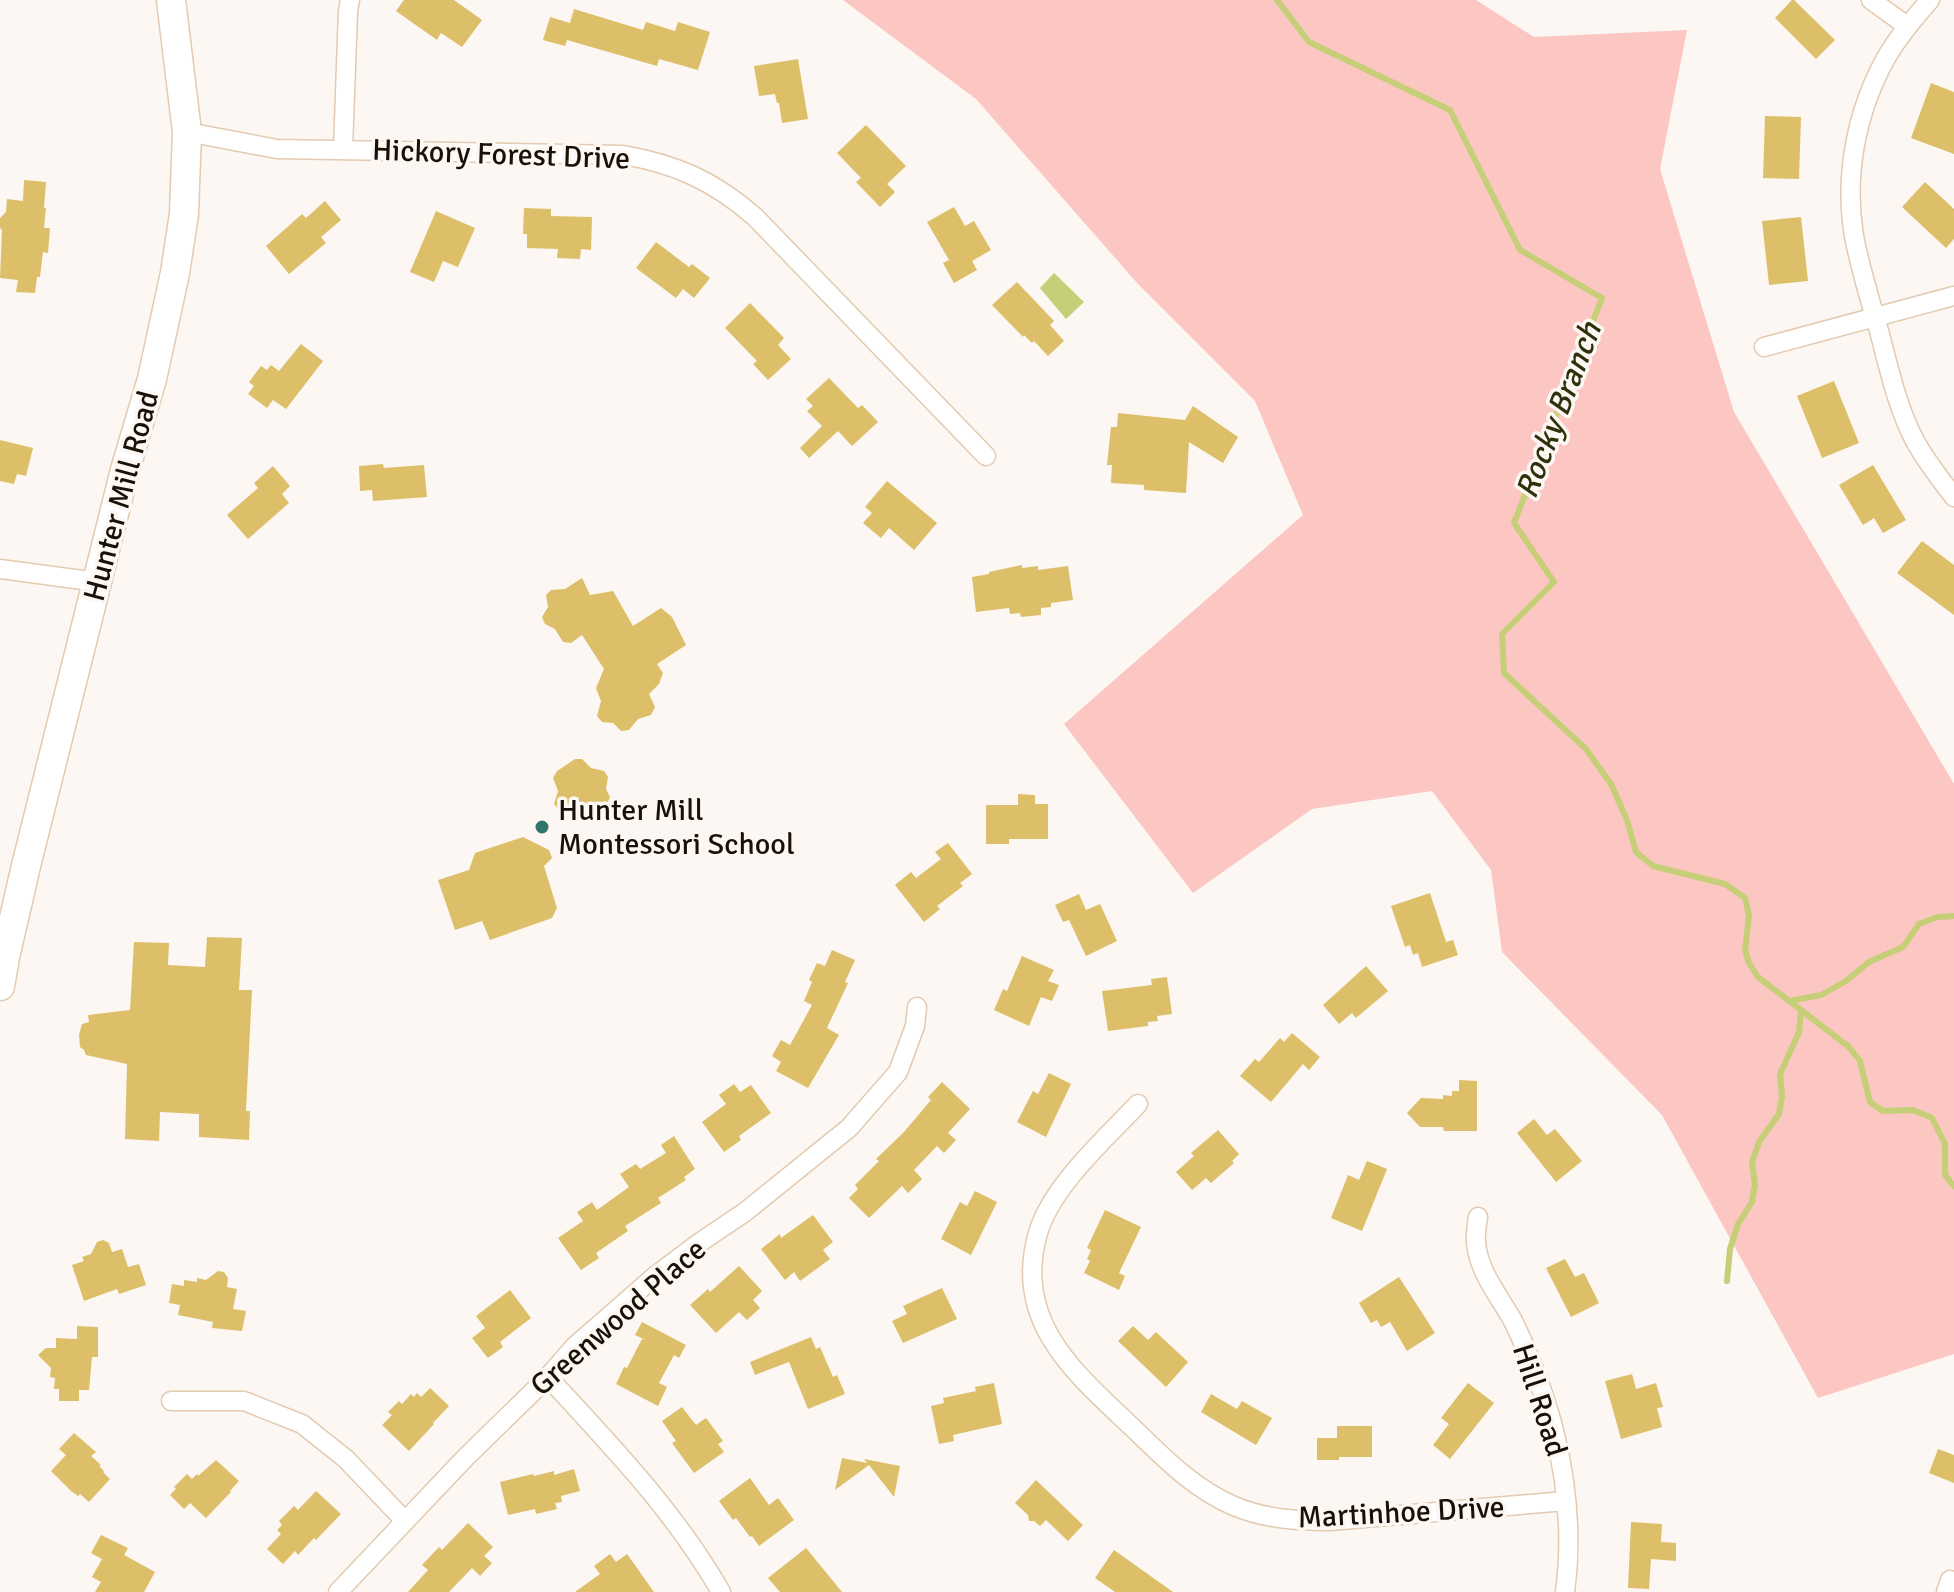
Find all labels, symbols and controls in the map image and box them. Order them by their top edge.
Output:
street label: Hickory Forest Drive [371,132,631,177]
water label: Rocky Branch [1507,315,1610,504]
street label: Hunter Mill Road [76,387,167,605]
place label: Hunter Mill Montessori School [558,792,795,863]
marker: Hunter Mill Montessori School [533,818,551,836]
street label: Greenwood Place [523,1231,714,1404]
street label: Hill Road [1504,1339,1575,1461]
street label: Martinhoe Drive [1297,1489,1505,1536]

